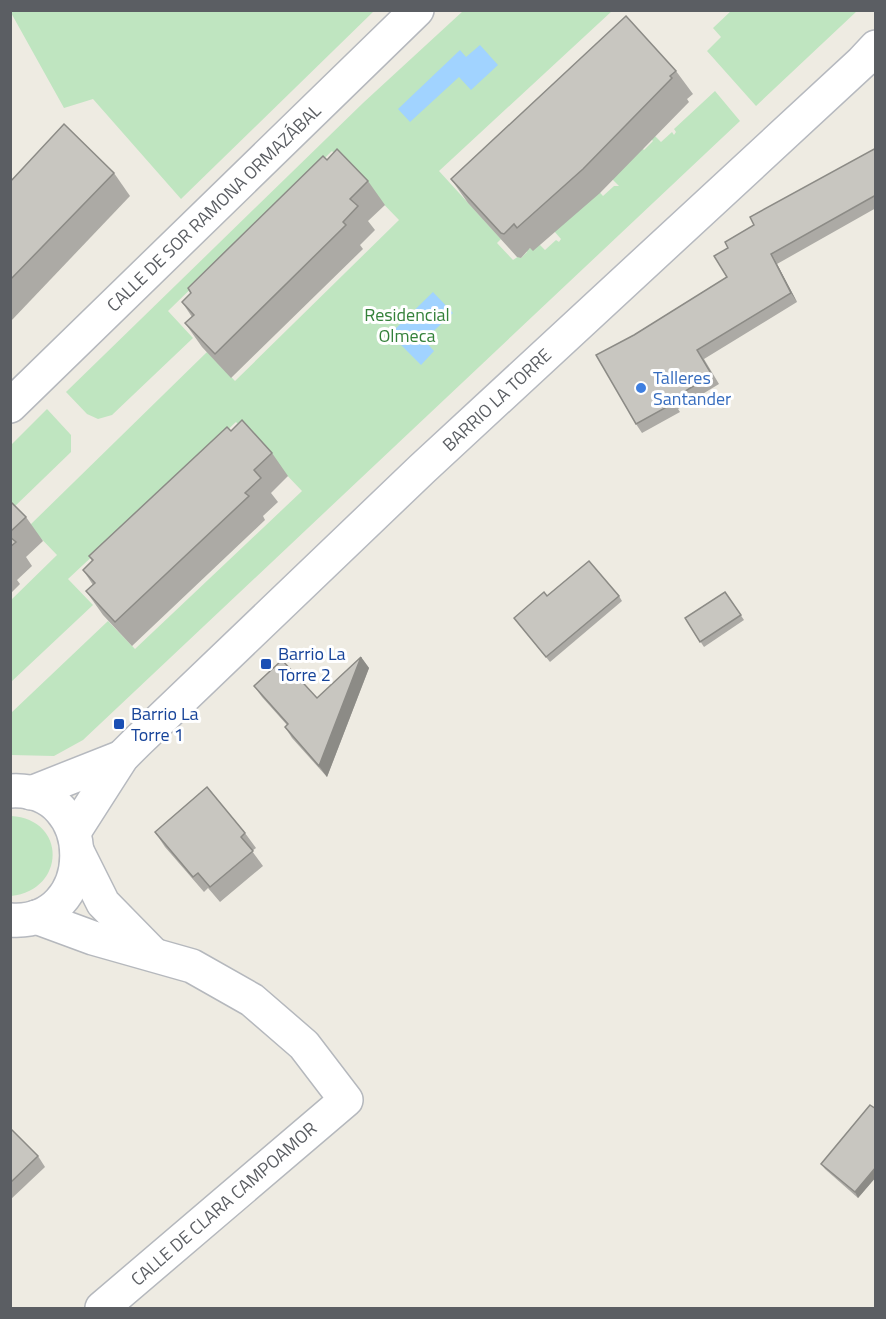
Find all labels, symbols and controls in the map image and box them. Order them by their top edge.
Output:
street label: CALLE DE SOR RAMONA ORMAZÁBAL [100,97,327,318]
park label: Residencial Olmeca [364,301,450,349]
street label: BARRIO LA TORRE [436,342,557,457]
place label: Talleres Santander [653,364,731,412]
marker: Talleres Santander [634,381,648,395]
place label: Barrio La Torre 2 [278,640,346,688]
marker: Barrio La Torre 2 [259,657,273,671]
place label: Barrio La Torre 1 [131,700,199,748]
marker: Barrio La Torre 1 [112,717,126,731]
street label: CALLE DE CLARA CAMPOAMOR [125,1115,323,1292]

